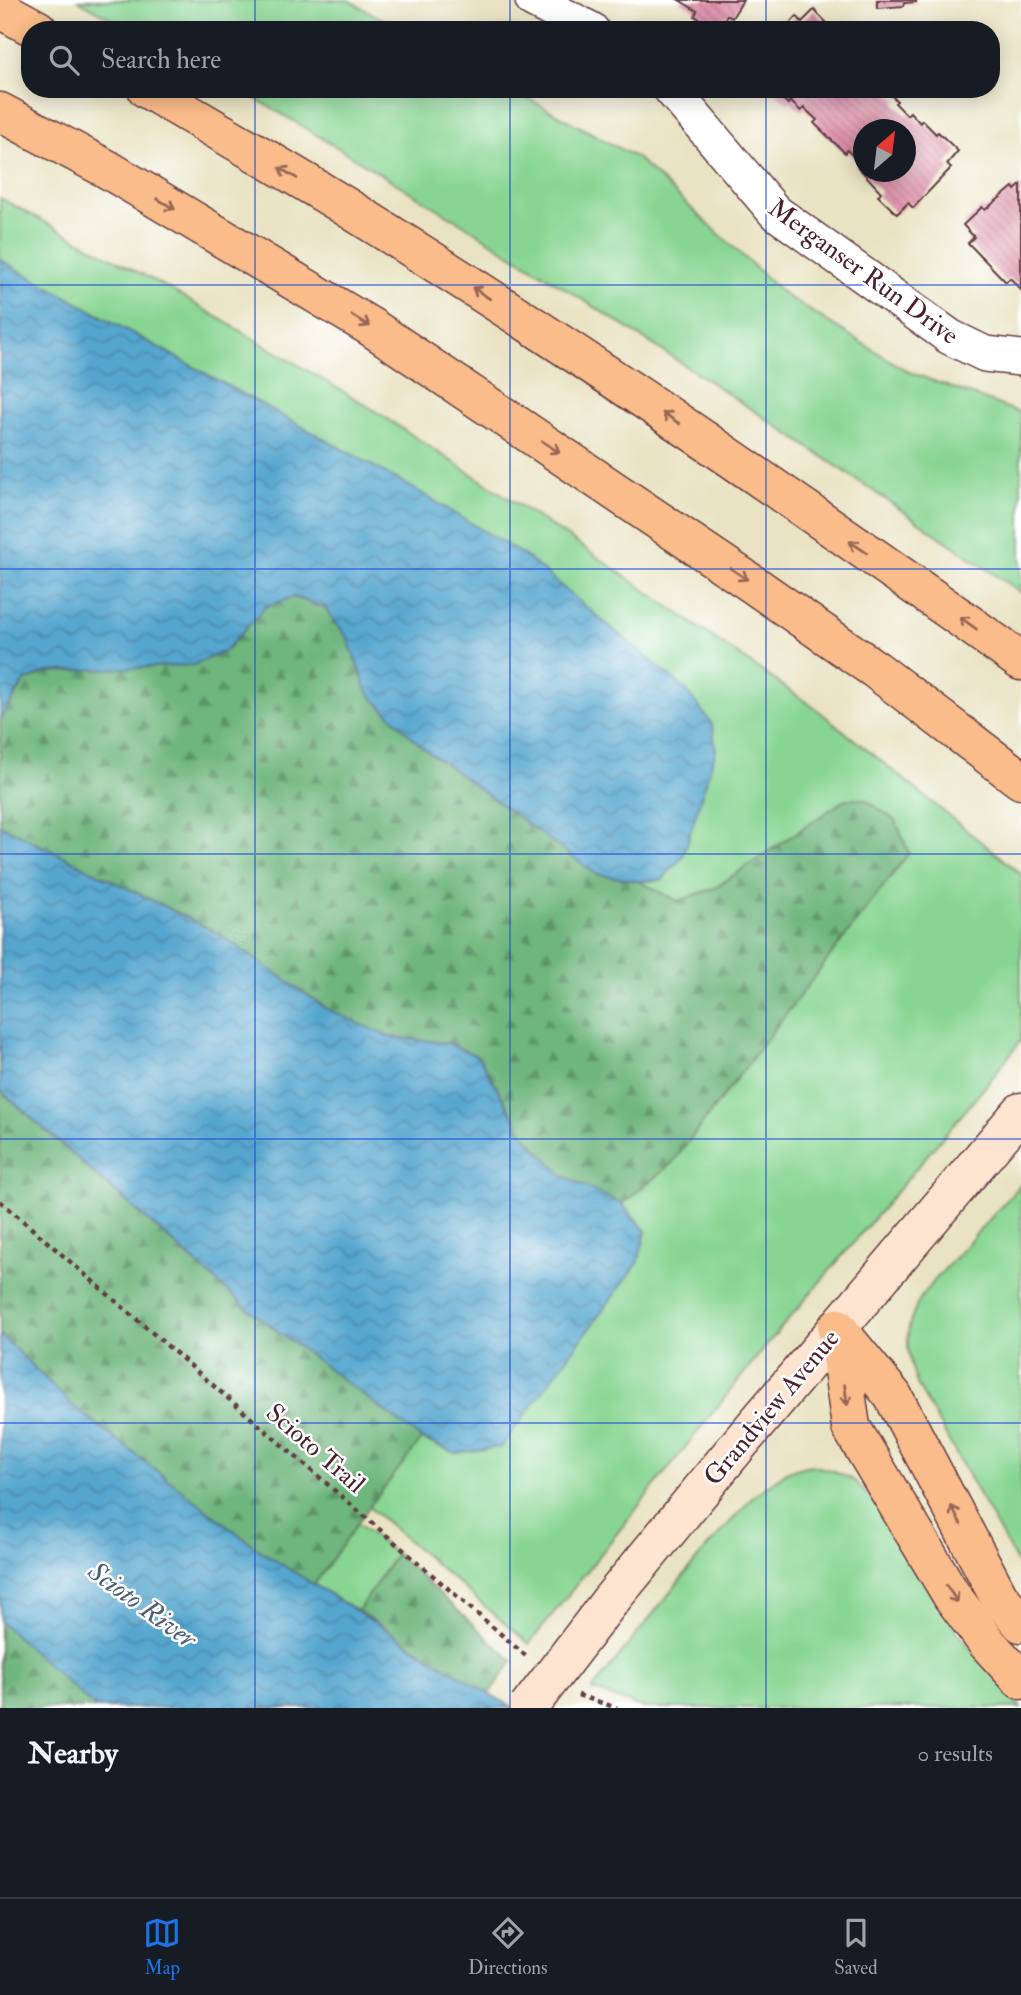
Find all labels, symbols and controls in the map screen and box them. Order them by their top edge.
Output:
search box [21,21,1000,98]
icon: search [45,41,83,79]
text: Search here [101,44,221,76]
north arrow [853,119,916,182]
one-way arrow [278,165,298,179]
street label: Merganser Run Drive [762,192,965,352]
one-way arrow [155,197,175,211]
one-way arrow [472,285,491,300]
one-way arrow [351,314,371,328]
one-way arrow [662,411,681,425]
one-way arrow [540,440,560,454]
one-way arrow [849,540,869,554]
one-way arrow [729,567,748,582]
one-way arrow [959,616,978,630]
street label: Grandview Avenue [697,1323,846,1492]
one-way arrow [840,1383,853,1406]
street label: Scioto Trail [259,1397,372,1501]
one-way arrow [949,1505,962,1526]
water label: Scioto River [80,1553,205,1657]
one-way arrow [945,1584,959,1603]
text: Nearby [28,1735,118,1772]
text: 0 results [917,1739,993,1768]
tab: Map [143,1914,181,1980]
tab: Directions [468,1914,548,1980]
tab: Saved [834,1914,878,1980]

